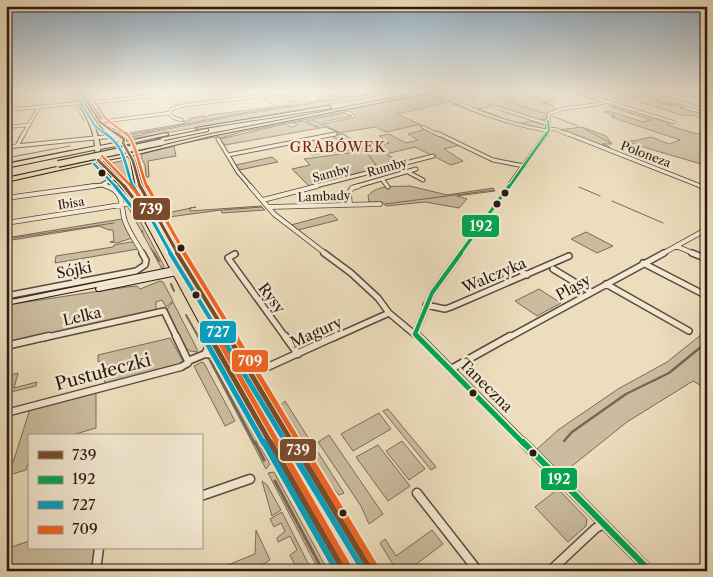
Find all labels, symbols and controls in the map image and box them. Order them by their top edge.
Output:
district label: GRABÓWEK [290,137,386,156]
street label: Poloneza [619,138,674,171]
street label: Rumby [365,154,409,180]
street label: Samby [311,161,352,185]
unlabelled marker [97,168,107,178]
street label: Lambady [297,188,351,204]
unlabelled marker [500,188,510,198]
street label: Ibisa [57,193,86,213]
line badge: 739 [132,197,171,221]
unlabelled marker [492,199,502,209]
text: 739 [139,200,163,218]
line badge: 192 [461,214,500,238]
text: 192 [470,217,492,235]
unlabelled marker [176,243,186,253]
street label: Walczyka [458,253,529,297]
street label: Sójki [55,257,94,283]
street label: Pląsy [552,269,594,304]
street label: Rysy [254,279,290,318]
unlabelled marker [191,290,201,300]
street label: Lelka [61,302,103,330]
street label: Magury [287,312,345,352]
line badge: 727 [199,320,237,344]
text: 727 [207,323,230,341]
street label: Pustułeczki [53,349,154,395]
line badge: 709 [231,349,269,373]
text: 709 [238,352,262,370]
street label: Taneczna [455,354,517,416]
unlabelled marker [468,388,478,398]
legend [28,434,202,550]
line badge: 739 [279,438,317,462]
text: 739 [286,441,310,459]
text: 739 [72,445,96,464]
unlabelled marker [528,448,538,458]
line badge: 192 [540,467,578,491]
text: 192 [72,469,96,488]
text: 192 [548,470,570,488]
text: 727 [72,495,96,514]
unlabelled marker [338,508,348,518]
text: 709 [72,519,98,538]

